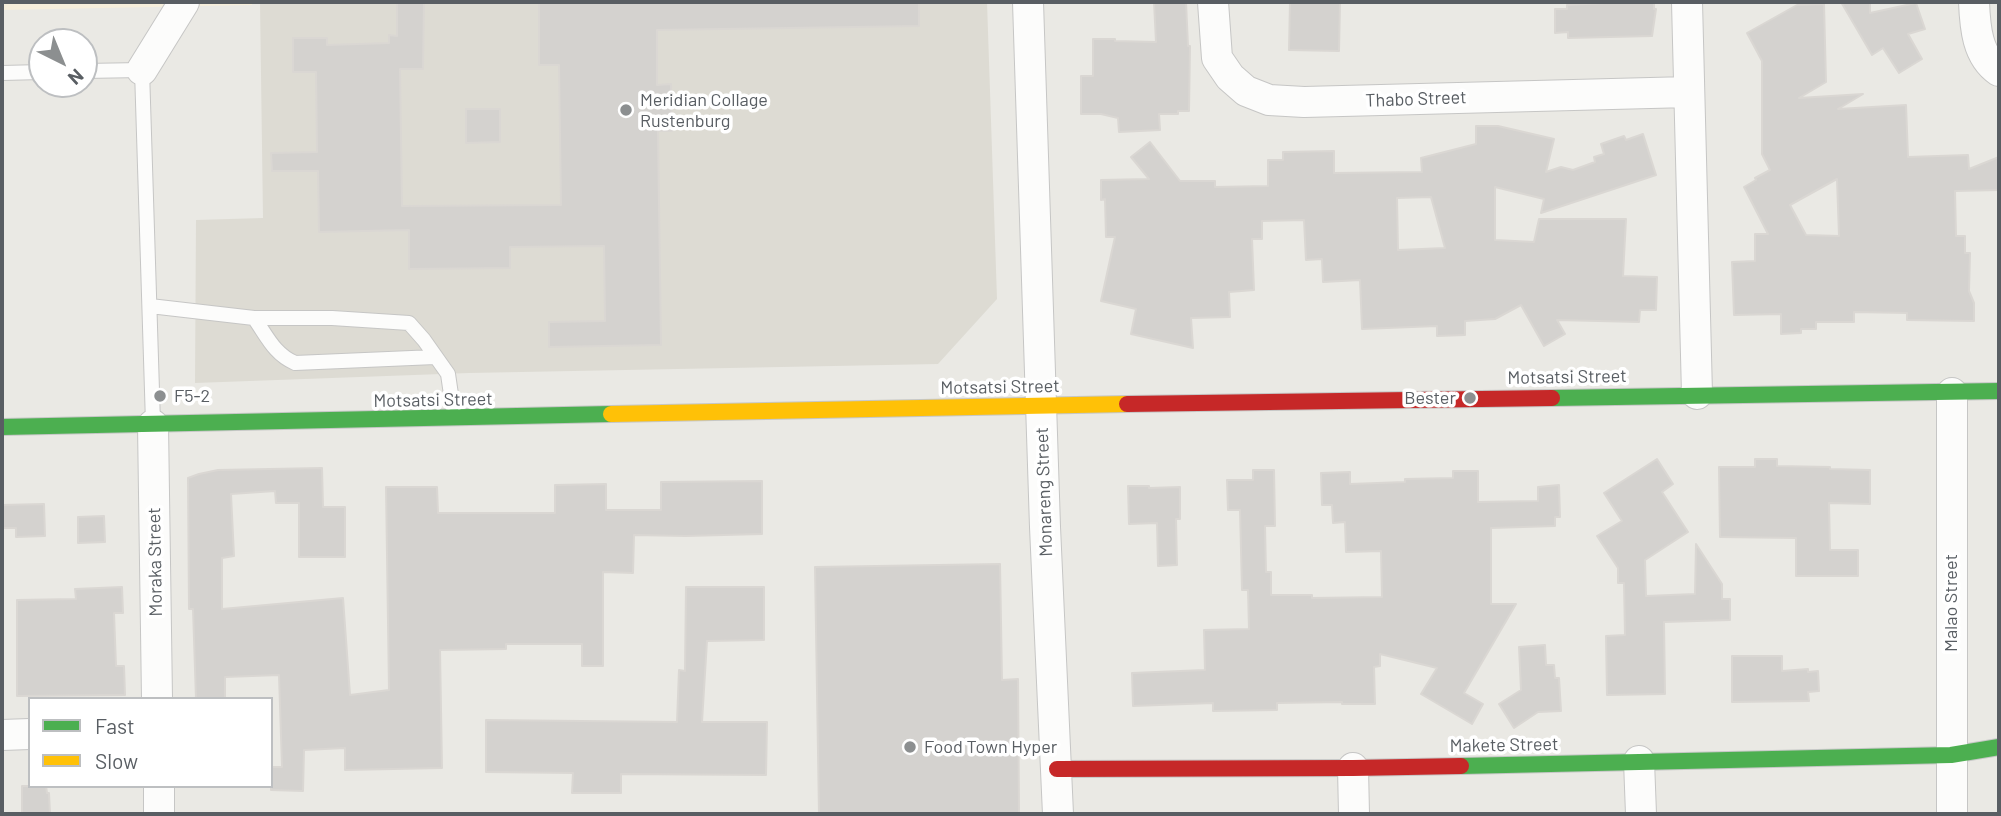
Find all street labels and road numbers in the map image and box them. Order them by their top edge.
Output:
street label: Thabo Street [1365,86,1467,112]
street label: Motsatsi Street [1507,365,1627,389]
street label: Motsatsi Street [940,375,1060,399]
street label: Motsatsi Street [373,388,493,412]
street label: Monareng Street [1031,427,1057,557]
street label: Moraka Street [143,507,167,617]
street label: Malao Street [1940,554,1962,652]
street label: Makete Street [1449,733,1559,757]

